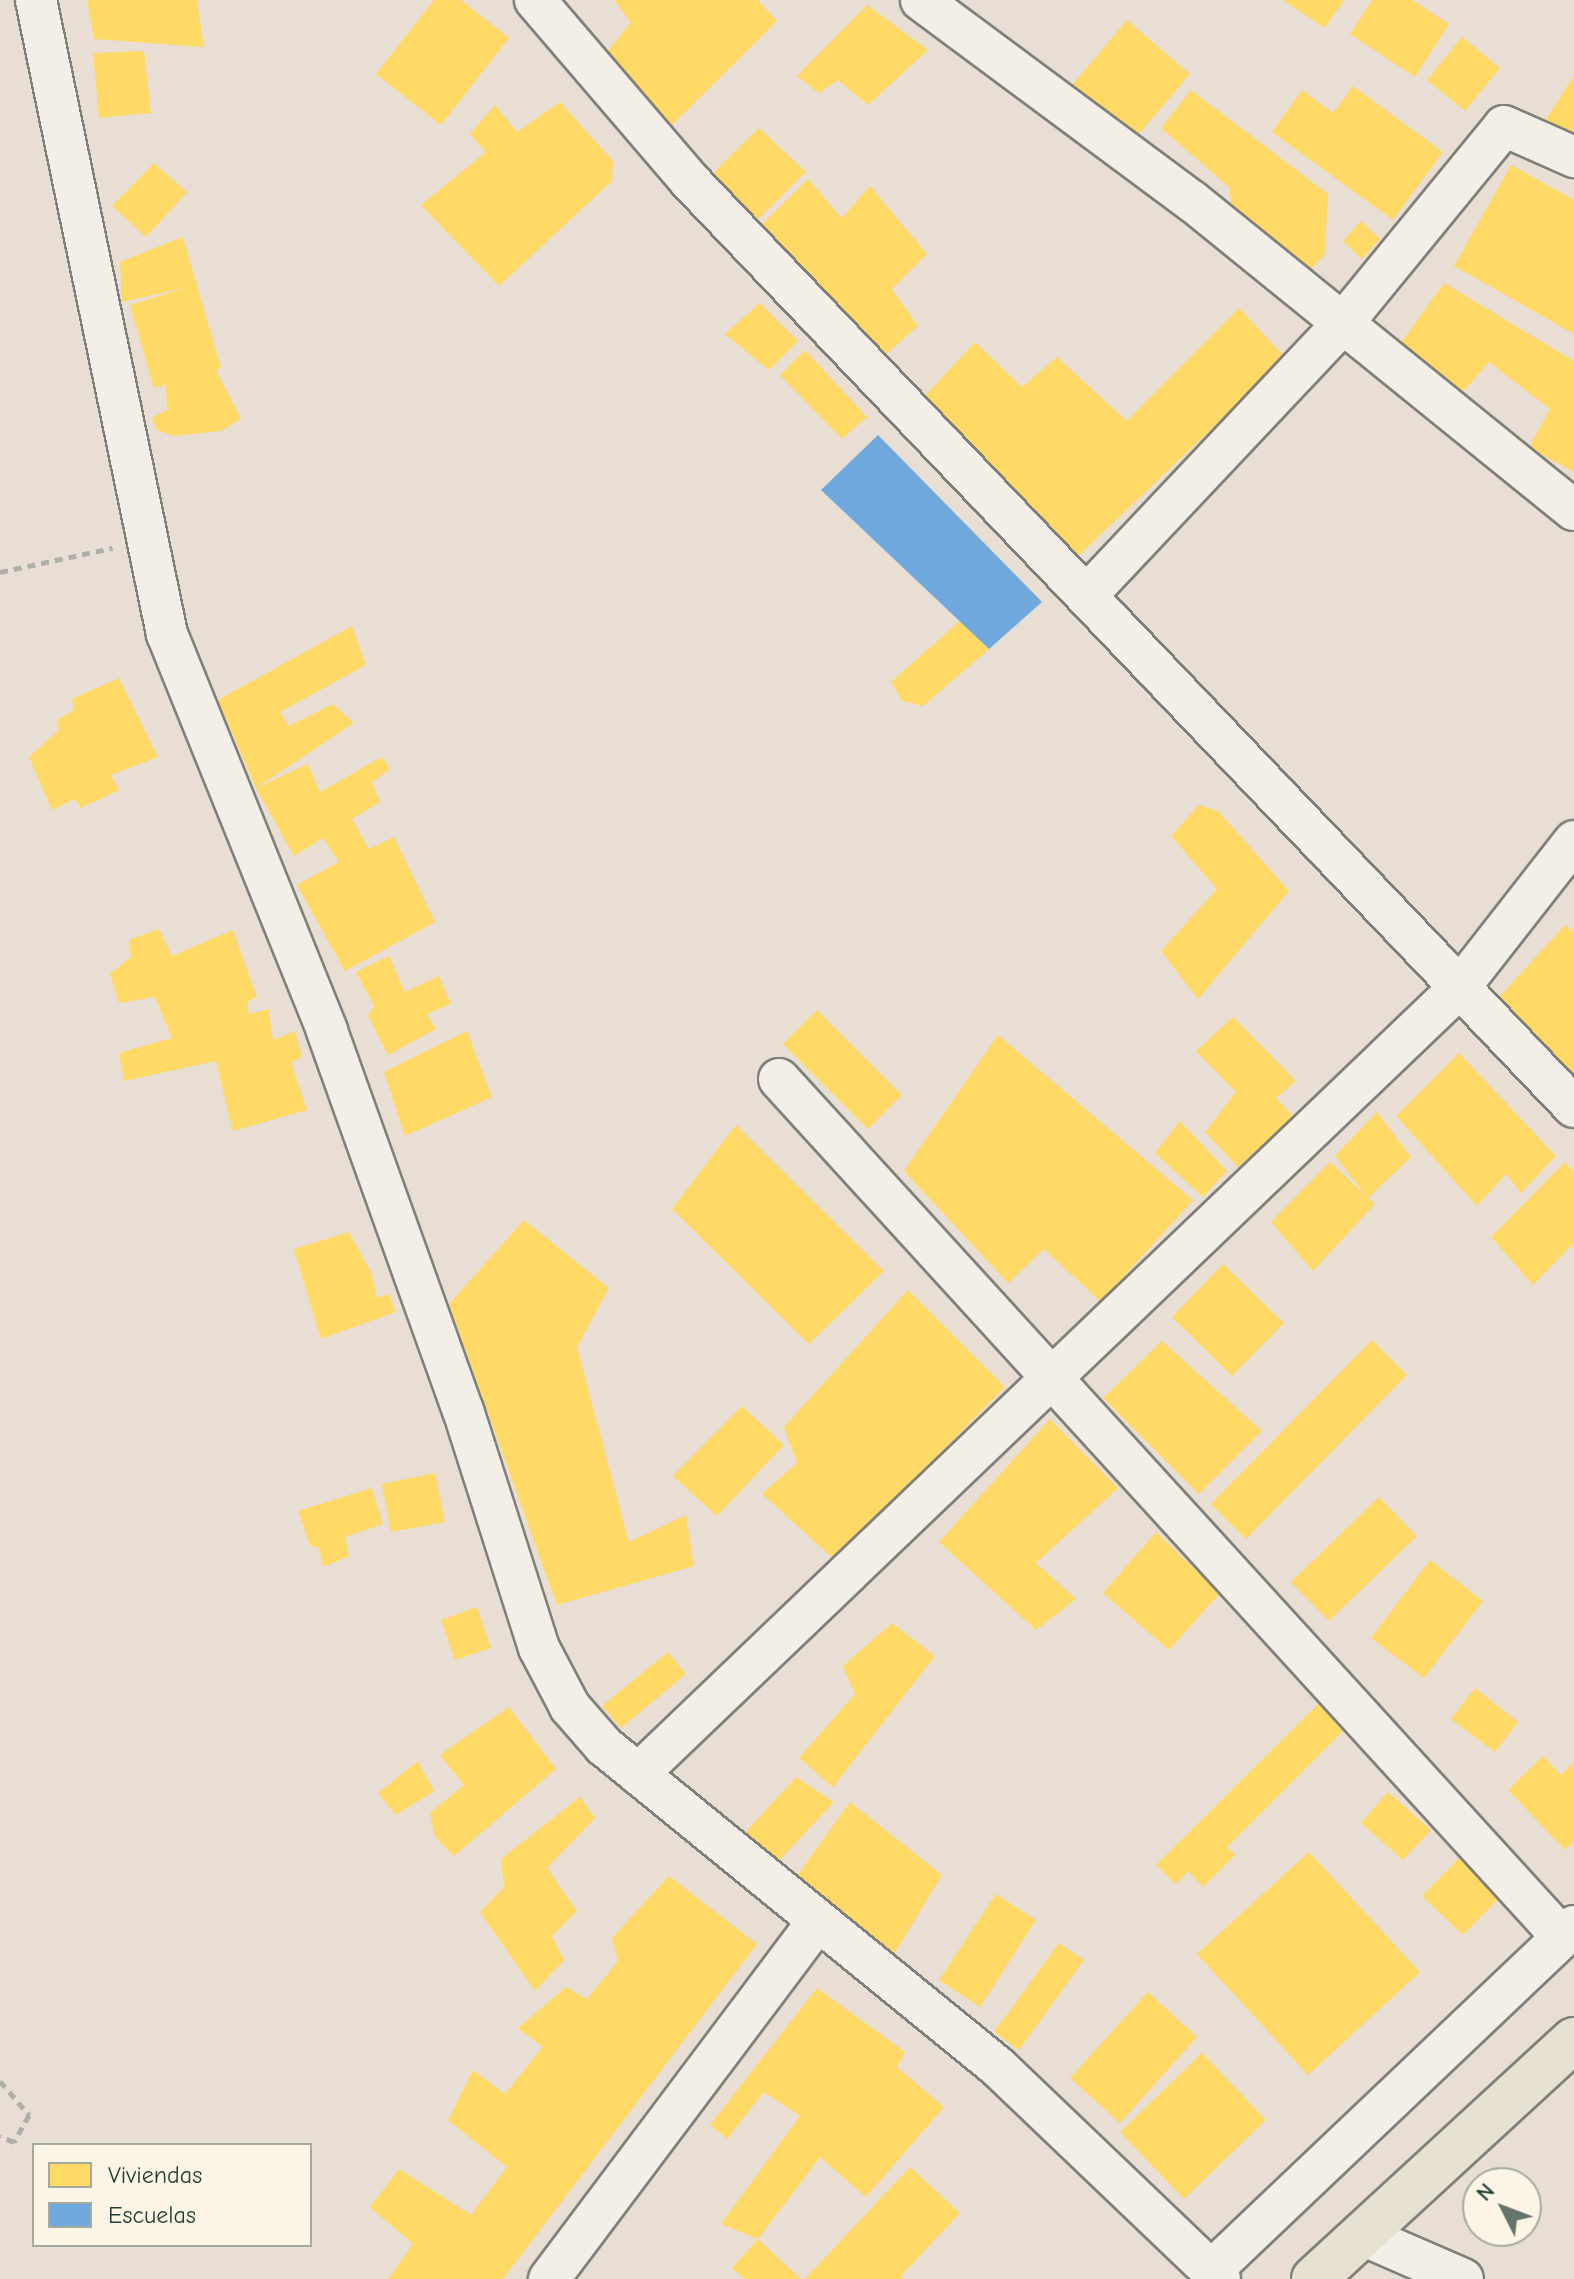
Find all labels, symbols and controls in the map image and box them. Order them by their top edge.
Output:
legend [32,2143,312,2247]
text: Viviendas [108,2161,202,2189]
north arrow [1462,2167,1542,2247]
text: N [1471,2178,1500,2206]
text: Escuelas [108,2201,196,2229]

